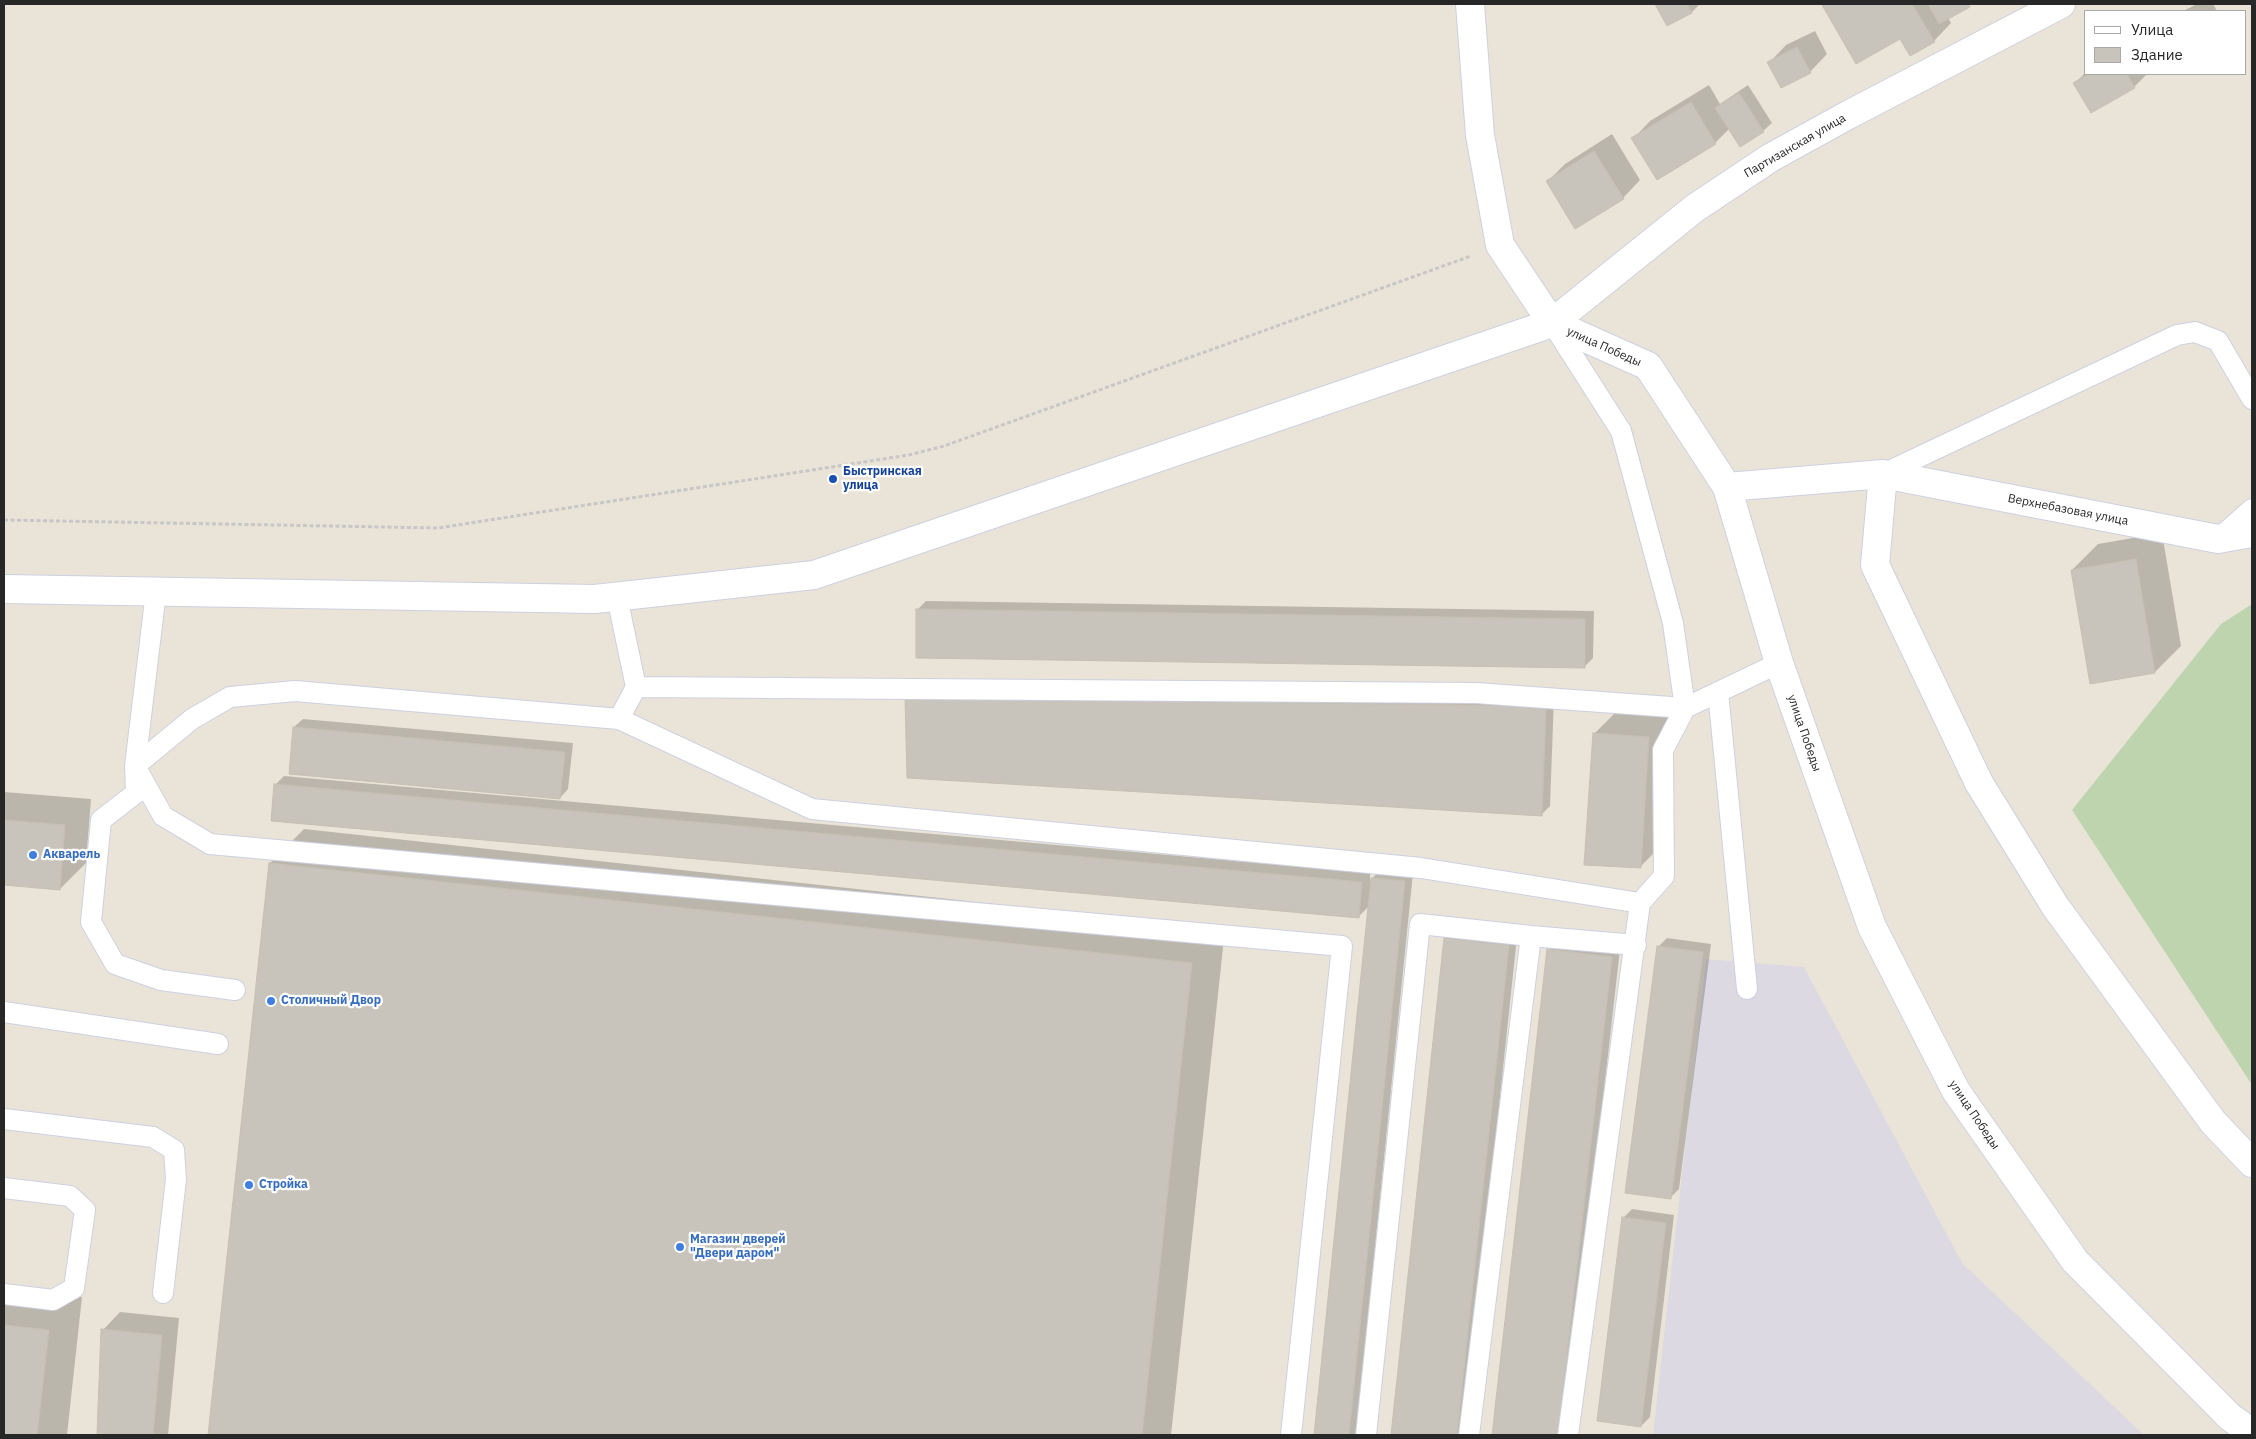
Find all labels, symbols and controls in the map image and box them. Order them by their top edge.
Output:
legend [2084,10,2246,75]
text: Улица [2131,20,2173,39]
text: Здание [2131,45,2183,64]
street label: Партизанская улица [1742,111,1848,181]
street label: улица Победы [1564,324,1644,370]
place label: Быстринская улица [843,465,922,493]
marker: Быстринская улица [827,473,839,485]
street label: Верхнебазовая улица [2007,491,2129,529]
street label: улица Победы [1784,693,1824,773]
place label: Акварель [43,848,100,862]
marker: Акварель [27,849,39,861]
place label: Столичный Двор [281,994,381,1008]
marker: Столичный Двор [265,995,277,1007]
street label: улица Победы [1946,1078,2002,1152]
place label: Стройка [259,1178,308,1192]
marker: Стройка [243,1179,255,1191]
place label: Магазин дверей "Двери даром" [690,1233,786,1261]
marker: Магазин дверей "Двери даром" [674,1241,686,1253]

